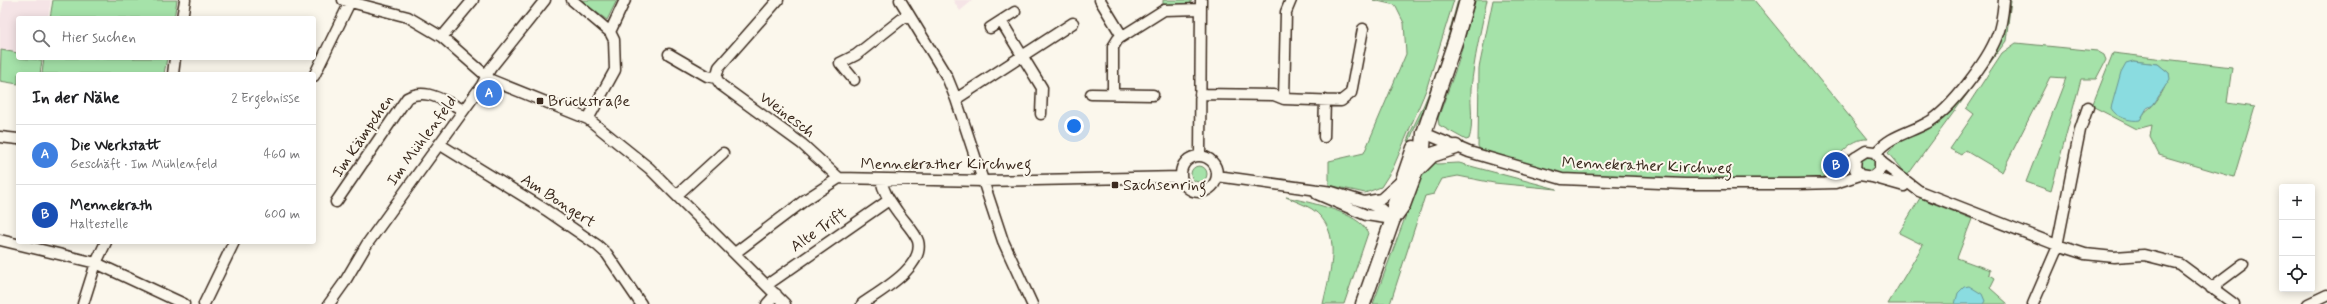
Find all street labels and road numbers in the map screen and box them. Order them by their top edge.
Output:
street label: Weinesch [755,87,819,143]
street label: Im Kämpchen [327,90,399,182]
street label: Im Mühlenfeld [382,92,462,190]
street label: Mennekrather Kirchweg [1561,153,1733,180]
street label: Mennekrather Kirchweg [861,154,1031,176]
street label: Am Bongert [517,169,600,233]
street label: Alte Trift [786,203,852,257]

